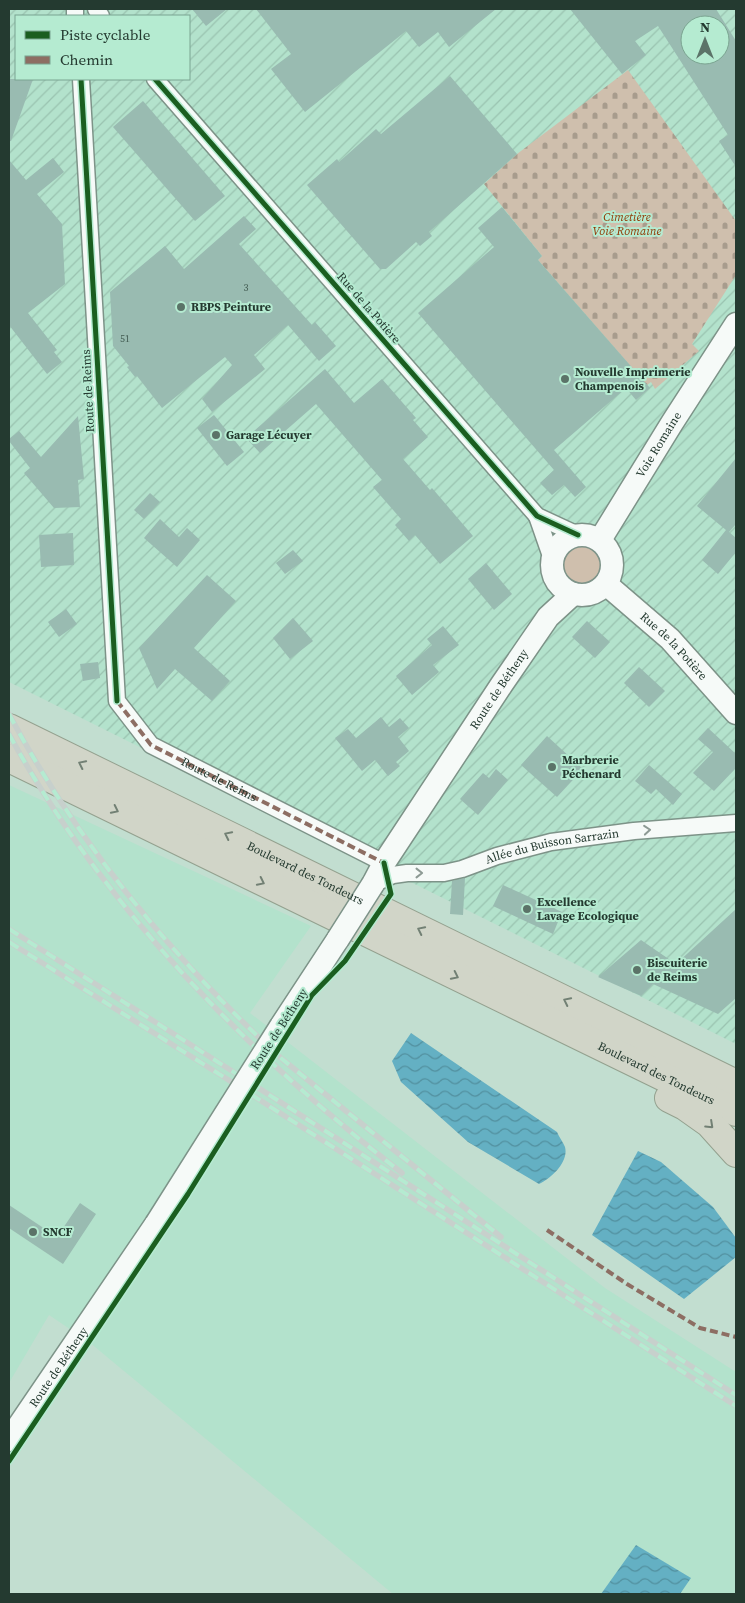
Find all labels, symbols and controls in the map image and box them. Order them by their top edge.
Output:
legend [15,15,190,80]
north arrow [680,15,730,65]
text: N [700,17,710,37]
text: Piste cyclable [60,24,151,45]
text: Chemin [60,49,113,70]
park label: Cimetière Voie Romaine [593,209,662,239]
street label: Rue de la Potière [334,269,404,347]
house number: 3 [244,281,249,294]
place label: RBPS Peinture [191,299,271,315]
marker: RBPS Peinture [175,301,187,313]
house number: 51 [120,332,130,345]
street label: Route de Reims [78,349,98,433]
place label: Nouvelle Imprimerie Champenois [575,364,691,394]
marker: Nouvelle Imprimerie Champenois [559,373,571,385]
street label: Voie Romaine [632,409,685,481]
place label: Garage Lécuyer [226,427,312,443]
marker: Garage Lécuyer [210,429,222,441]
street label: Rue de la Potière [637,609,711,683]
street label: Route de Bétheny [466,645,532,733]
place label: Marbrerie Péchenard [562,752,621,782]
street label: Route de Reims [178,754,260,805]
one-way arrow [78,760,87,770]
marker: Marbrerie Péchenard [546,761,558,773]
one-way arrow [110,804,119,814]
street label: Allée du Buisson Sarrazin [483,825,620,868]
one-way arrow [643,825,651,836]
one-way arrow [224,831,233,841]
street label: Boulevard des Tondeurs [244,838,366,909]
one-way arrow [416,868,424,878]
one-way arrow [256,876,265,886]
place label: Excellence Lavage Ecologique [537,894,639,924]
marker: Excellence Lavage Ecologique [521,903,533,915]
one-way arrow [417,926,426,936]
place label: Biscuiterie de Reims [647,955,707,985]
marker: Biscuiterie de Reims [631,964,643,976]
one-way arrow [449,970,458,980]
street label: Route de Bétheny [247,985,312,1073]
one-way arrow [563,997,572,1007]
street label: Boulevard des Tondeurs [595,1038,718,1108]
one-way arrow [705,1119,714,1128]
place label: SNCF [43,1224,72,1240]
marker: SNCF [27,1226,39,1238]
street label: Route de Bétheny [26,1323,92,1411]

